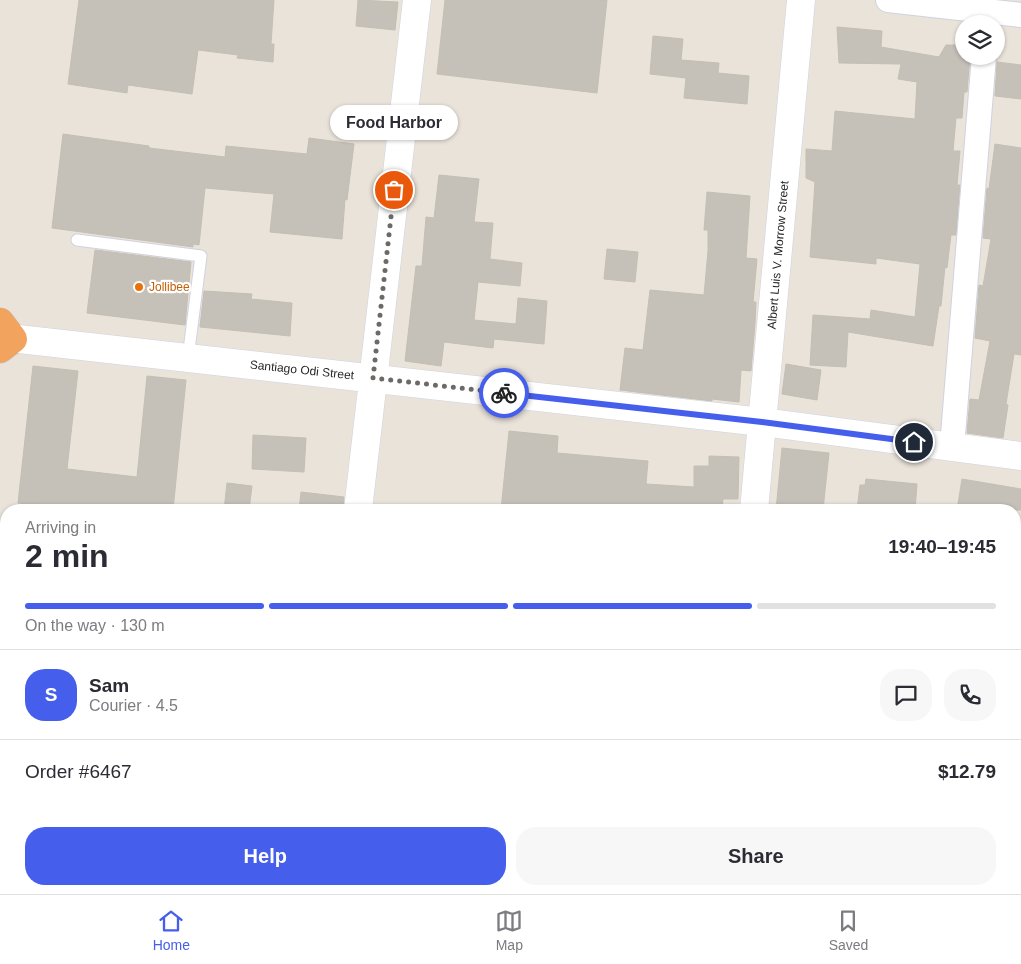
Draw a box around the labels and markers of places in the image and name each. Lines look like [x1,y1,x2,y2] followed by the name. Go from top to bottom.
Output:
[330,105,458,140] callout: Food Harbor
[373,169,415,211] pin
[149,280,190,294] place label: Jollibee
[133,281,145,293] marker: Jollibee
[893,421,935,463] pin

